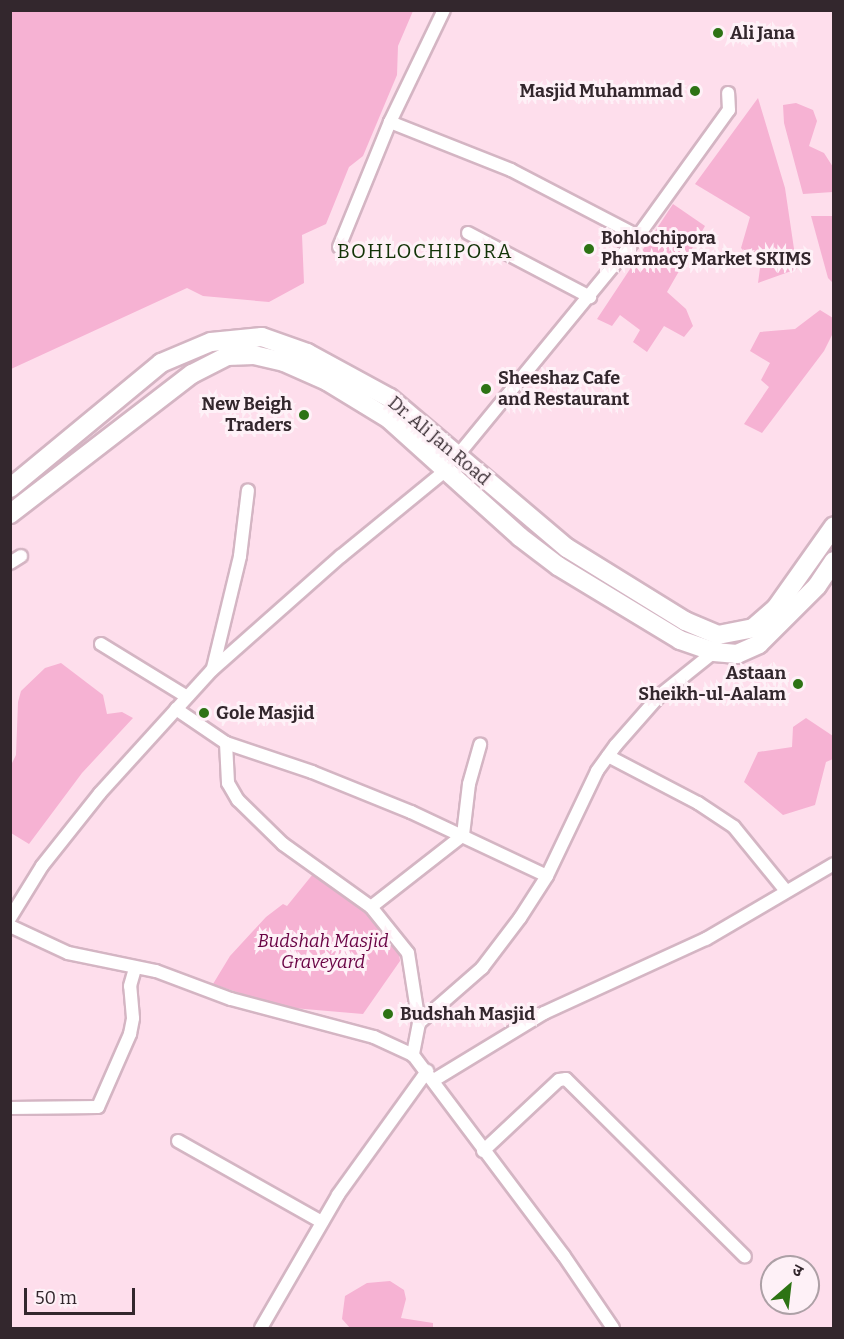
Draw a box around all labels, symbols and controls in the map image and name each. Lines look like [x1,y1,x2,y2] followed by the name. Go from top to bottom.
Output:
[730,22,795,44] place label: Ali Jana
[711,26,725,40] marker: Ali Jana
[520,80,683,102] place label: Masjid Muhammad
[688,84,702,98] marker: Masjid Muhammad
[601,228,811,270] place label: Bohlochipora Pharmacy Market SKIMS
[337,239,513,263] district label: BOHLOCHIPORA
[582,242,596,256] marker: Bohlochipora Pharmacy Market SKIMS
[498,368,629,410] place label: Sheeshaz Cafe and Restaurant
[479,382,493,396] marker: Sheeshaz Cafe and Restaurant
[384,392,494,490] street label: Dr. Ali Jan Road
[202,394,292,436] place label: New Beigh Traders
[297,408,311,422] marker: New Beigh Traders
[638,663,786,706] place label: Astaan Sheikh-ul-Aalam
[791,677,805,691] marker: Astaan Sheikh-ul-Aalam
[216,702,314,724] place label: Gole Masjid
[197,706,211,720] marker: Gole Masjid
[257,931,389,974] park label: Budshah Masjid Graveyard
[400,1003,535,1025] place label: Budshah Masjid
[381,1007,395,1021] marker: Budshah Masjid
[760,1255,820,1315] north arrow
[789,1260,806,1281] text: उ
[27,1276,138,1314] scale bar
[35,1287,77,1309] text: 50 m

